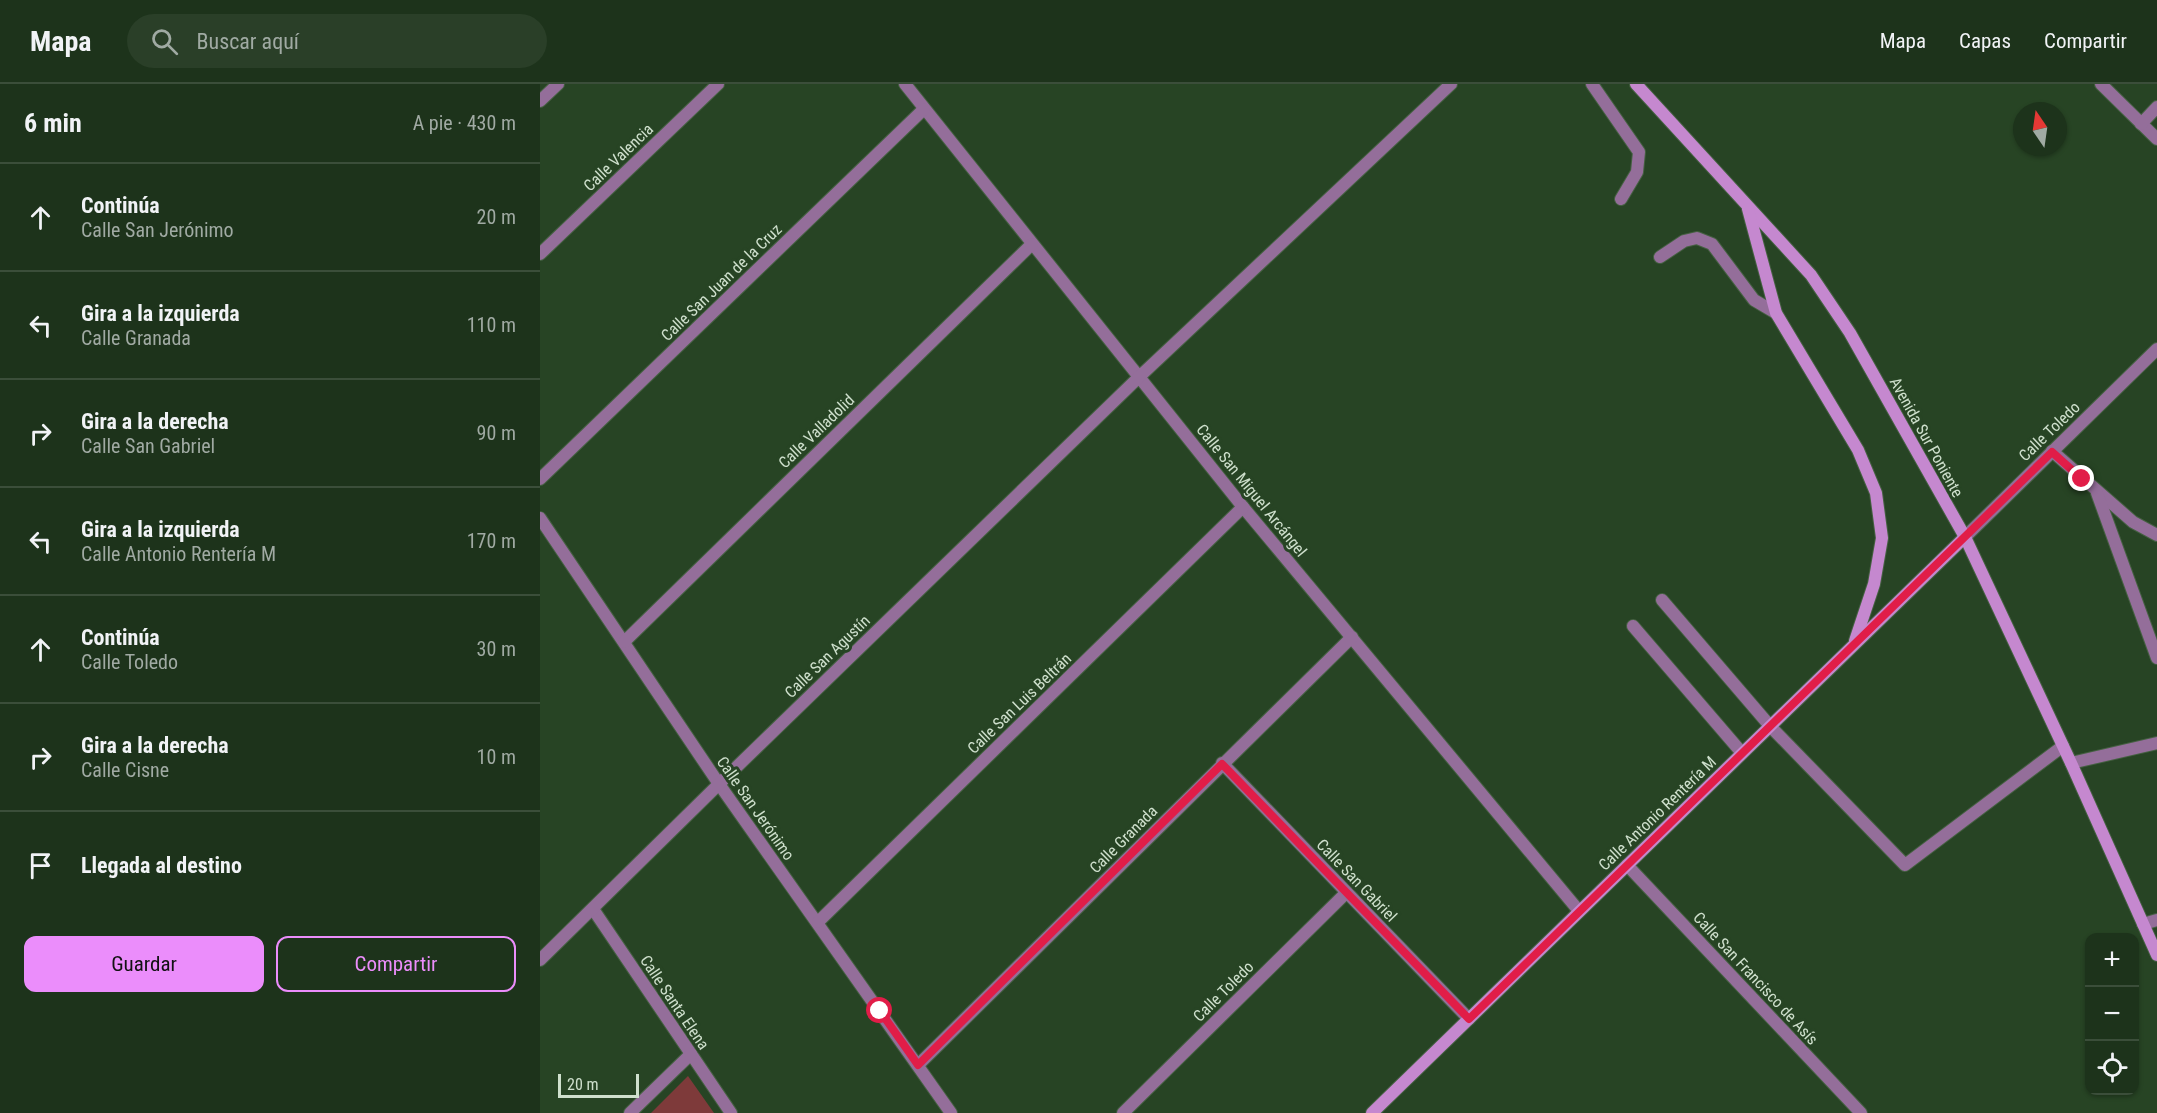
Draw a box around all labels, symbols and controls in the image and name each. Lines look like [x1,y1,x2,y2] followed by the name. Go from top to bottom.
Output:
[127,14,547,68] search box
[30,25,91,58] text: Mapa
[148,25,181,58] icon: search
[196,29,299,54] text: Buscar aquí
[1880,29,1926,53] text: Mapa
[1959,29,2011,53] text: Capas
[2044,29,2127,53] text: Compartir
[2013,102,2067,156] north arrow
[24,108,82,138] text: 6 min
[413,111,516,135] text: A pie · 430 m
[580,120,657,195] street label: Calle Valencia
[81,193,160,218] text: Continúa
[24,201,57,234] icon: ahead
[477,205,516,229] text: 20 m
[81,218,234,242] text: Calle San Jerónimo
[657,220,785,345] street label: Calle San Juan de la Cruz
[81,301,240,326] text: Gira a la izquierda
[24,309,57,342] icon: left
[467,313,516,337] text: 110 m
[81,326,191,350] text: Calle Granada
[1886,374,1967,500] street label: Avenida Sur Poniente
[775,391,858,472] street label: Calle Valladolid
[2015,398,2084,465] street label: Calle Toledo
[81,409,229,434] text: Gira a la derecha
[24,417,57,450] icon: right
[1192,420,1311,560] street label: Calle San Miguel Arcángel
[477,421,516,445] text: 90 m
[81,434,215,458] text: Calle San Gabriel
[2068,465,2094,491] route end
[81,517,240,542] text: Gira a la izquierda
[24,525,57,558] icon: left
[467,529,516,553] text: 170 m
[81,542,276,566] text: Calle Antonio Rentería M
[781,611,874,702] street label: Calle San Agustín
[81,625,160,650] text: Continúa
[24,633,57,666] icon: ahead
[477,637,516,661] text: 30 m
[964,649,1075,758] street label: Calle San Luis Beltrán
[81,650,178,674] text: Calle Toledo
[81,733,229,758] text: Gira a la derecha
[24,741,57,774] icon: right
[477,745,516,769] text: 10 m
[1595,752,1720,874] street label: Calle Antonio Rentería M
[713,753,798,864] street label: Calle San Jerónimo
[81,758,169,782] text: Calle Cisne
[1086,802,1161,877] street label: Calle Granada
[1313,835,1401,926] street label: Calle San Gabriel
[24,849,57,882] icon: arrive
[81,853,242,878] text: Llegada al destino
[1689,908,1822,1049] street label: Calle San Francisco de Asís
[2085,933,2139,1095] map controls
[2085,933,2139,987] button: +
[24,936,264,992] button: Guardar
[276,936,516,992] button: Compartir
[636,952,713,1053] street label: Calle Santa Elena
[1189,957,1258,1026] street label: Calle Toledo
[2085,987,2139,1041] button: −
[866,997,892,1023] route start
[2085,1041,2139,1095] button: locate
[558,1071,639,1098] scale bar
[567,1075,599,1094] text: 20 m

